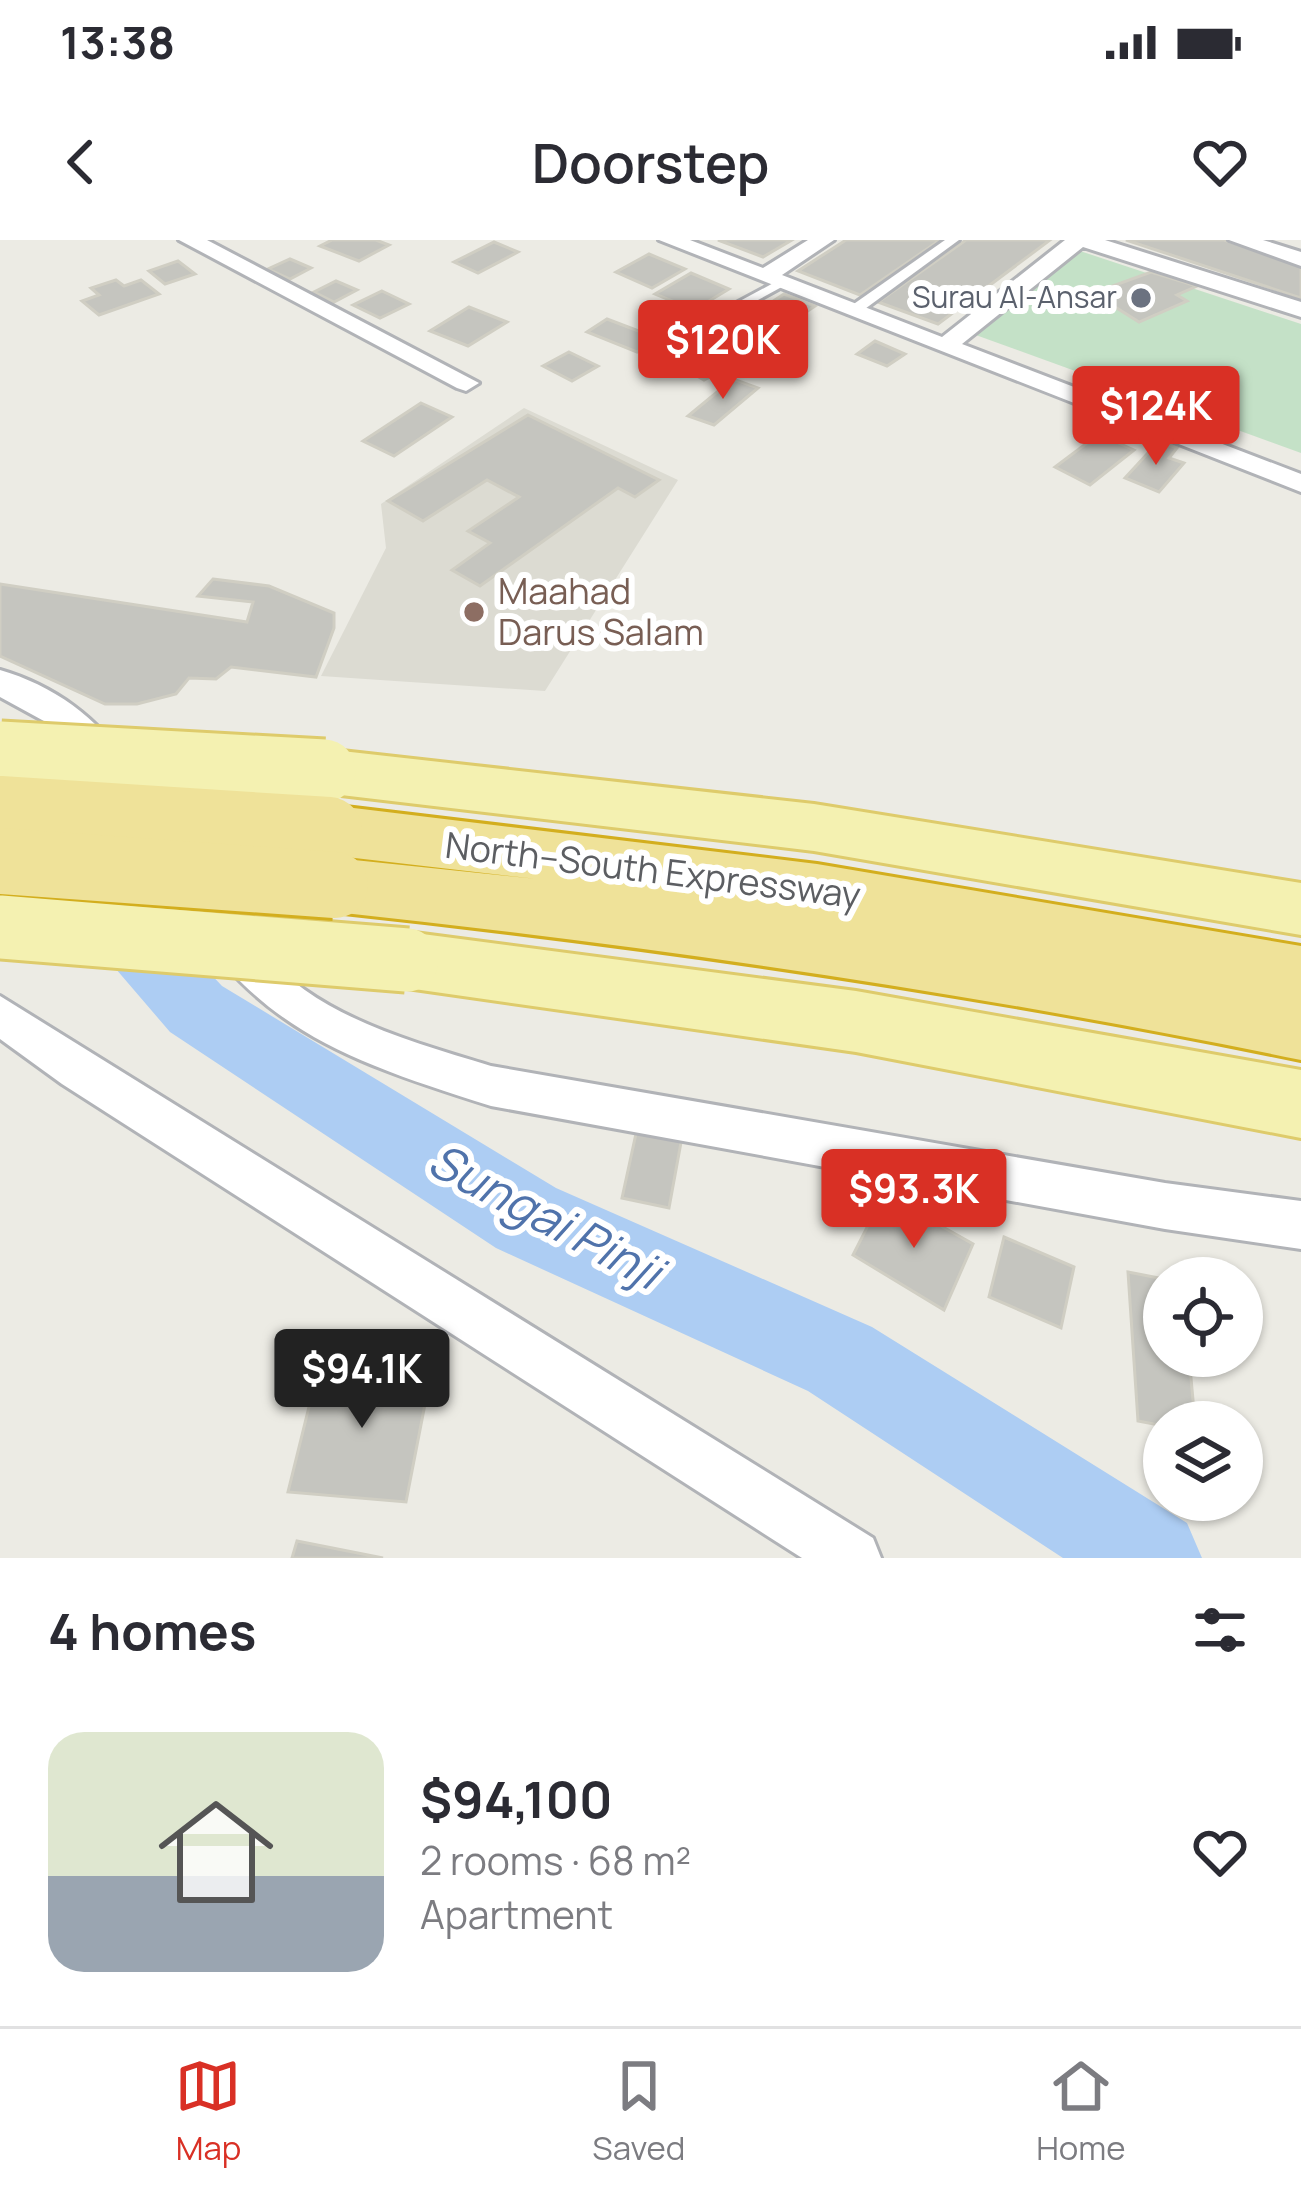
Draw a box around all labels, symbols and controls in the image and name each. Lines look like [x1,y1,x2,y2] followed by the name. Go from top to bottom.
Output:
[60,11,175,73] text: 13:38
[532,125,769,199] text: Doorstep
[48,129,114,195] icon: back
[1187,129,1253,195] icon: heart
[912,276,1117,317] place label: Surau Al-Ansar
[1128,285,1154,311] marker: Surau Al-Ansar
[639,300,807,402] pin: $120K
[665,312,781,366] text: $120K
[1072,366,1240,468] pin: $124K
[1100,378,1212,432] text: $124K
[498,566,704,656] place label: Maahad Darus Salam
[461,599,487,625] marker: Maahad Darus Salam
[443,820,864,919] street label: North–South Expressway
[418,1126,678,1306] water label: Sungai Pinji
[816,1149,1012,1251] pin: $93.3K
[848,1161,980,1215] text: $93.3K
[1143,1257,1263,1521] map controls
[1143,1257,1263,1377] button: locate
[264,1329,460,1431] pin: $94.1K
[301,1341,423,1395] text: $94.1K
[1143,1401,1263,1521] button: layers
[48,1596,256,1665] text: 4 homes
[1187,1597,1253,1663] icon: filters
[420,1764,613,1833] text: $94,100
[144,1780,288,1924] icon: home
[1187,1819,1253,1885] icon: heart
[420,1833,691,1887] text: 2 rooms · 68 m²
[420,1887,613,1941] text: Apartment
[175,2053,241,2170] tab: Map
[592,2053,685,2170] tab: Saved
[1036,2053,1126,2170] tab: Home

